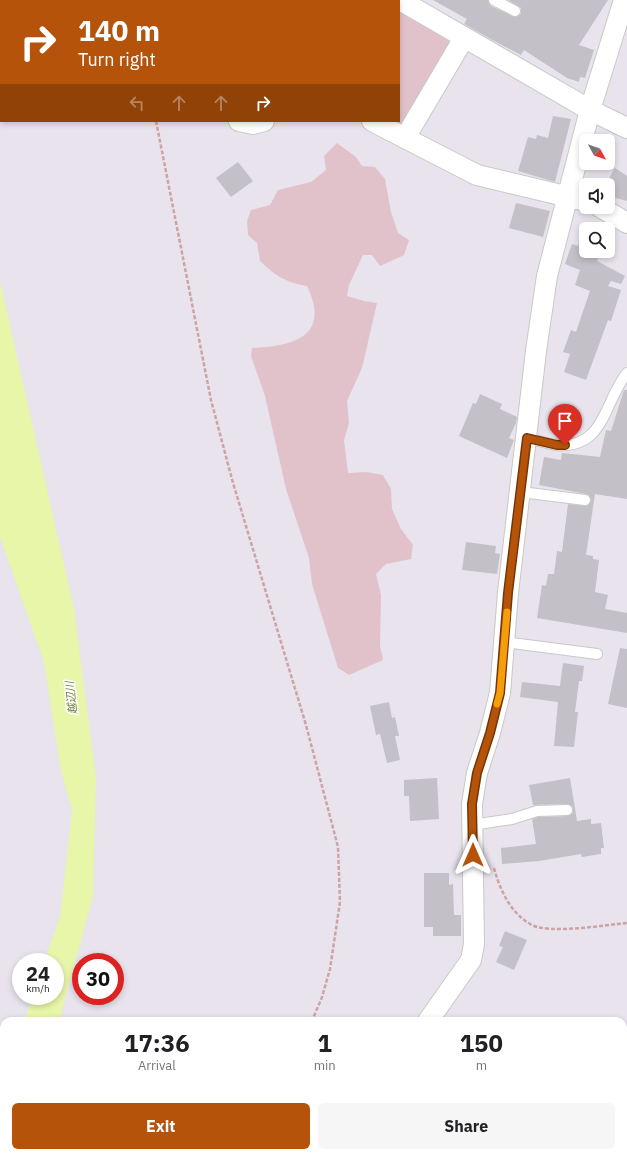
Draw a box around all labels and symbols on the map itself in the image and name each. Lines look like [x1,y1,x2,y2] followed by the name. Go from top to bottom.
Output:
[579,134,615,170] north arrow
[548,404,582,445] pin
[62,680,80,715] water label: 越辺川
[452,834,494,876] position arrow
[72,953,124,1005] speed limit sign: 30

